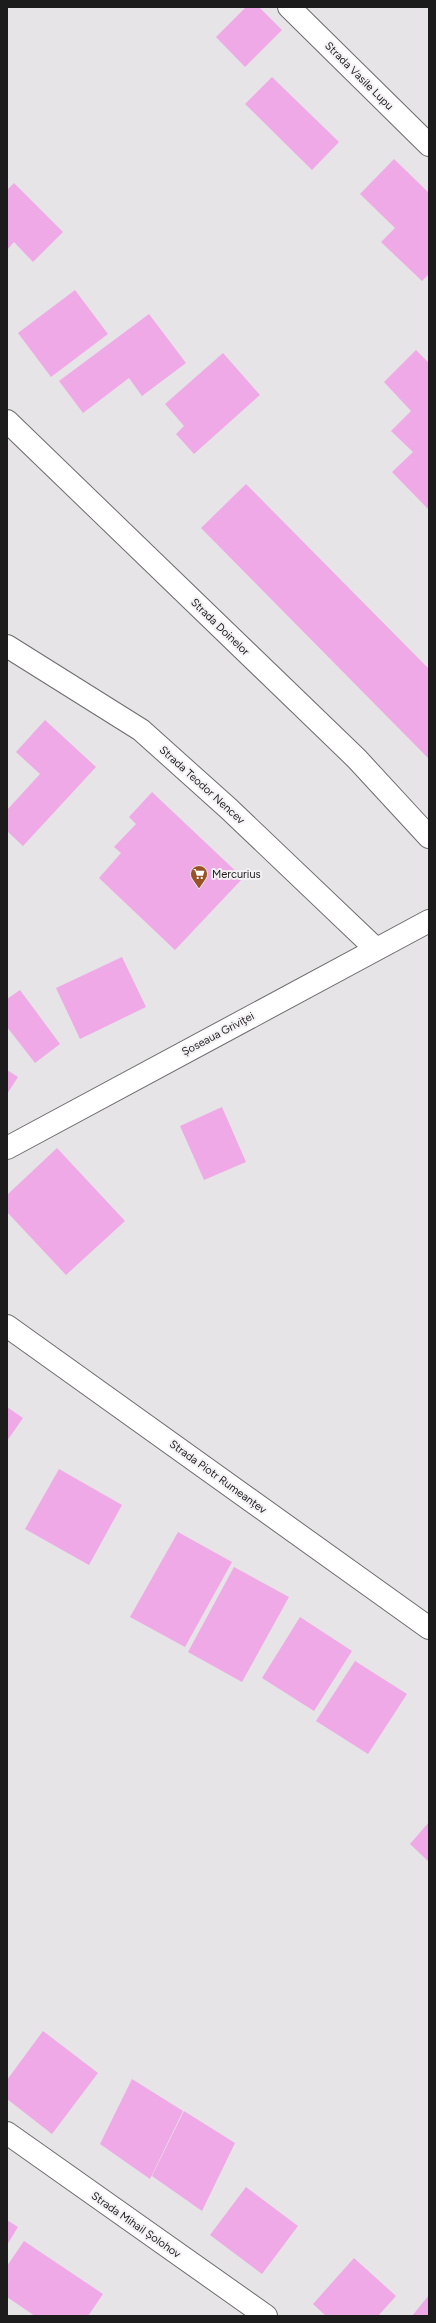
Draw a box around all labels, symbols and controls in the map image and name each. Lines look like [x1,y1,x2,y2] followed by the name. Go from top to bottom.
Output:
[322,39,396,113] street label: Strada Vasile Lupu
[188,596,252,658] street label: Strada Doinelor
[157,743,248,827] street label: Strada Teodor Nencev
[189,864,209,889] supermarket icon: Mercurius
[212,868,261,881] place label: Mercurius
[180,1009,256,1059] street label: Șoseaua Griviţei
[167,1437,269,1517] street label: Strada Piotr Rumeanțev
[89,2189,184,2261] street label: Strada Mihail Șolohov

